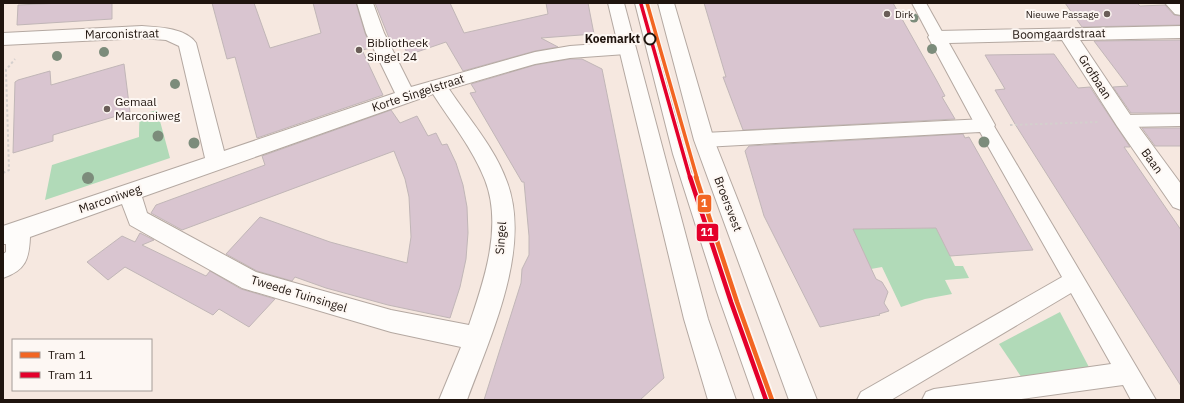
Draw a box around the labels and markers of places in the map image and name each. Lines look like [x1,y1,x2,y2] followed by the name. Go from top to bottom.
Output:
[895,8,914,21] place label: Dirk
[1026,8,1100,21] place label: Nieuwe Passage
[882,9,892,19] marker: Dirk
[1102,9,1112,19] marker: Nieuwe Passage
[585,31,640,46] place label: Koemarkt
[643,32,657,46] marker: Koemarkt
[367,35,429,64] place label: Bibliotheek Singel 24
[354,45,364,55] marker: Bibliotheek Singel 24
[115,94,181,123] place label: Gemaal Marconiweg
[102,104,112,114] marker: Gemaal Marconiweg

